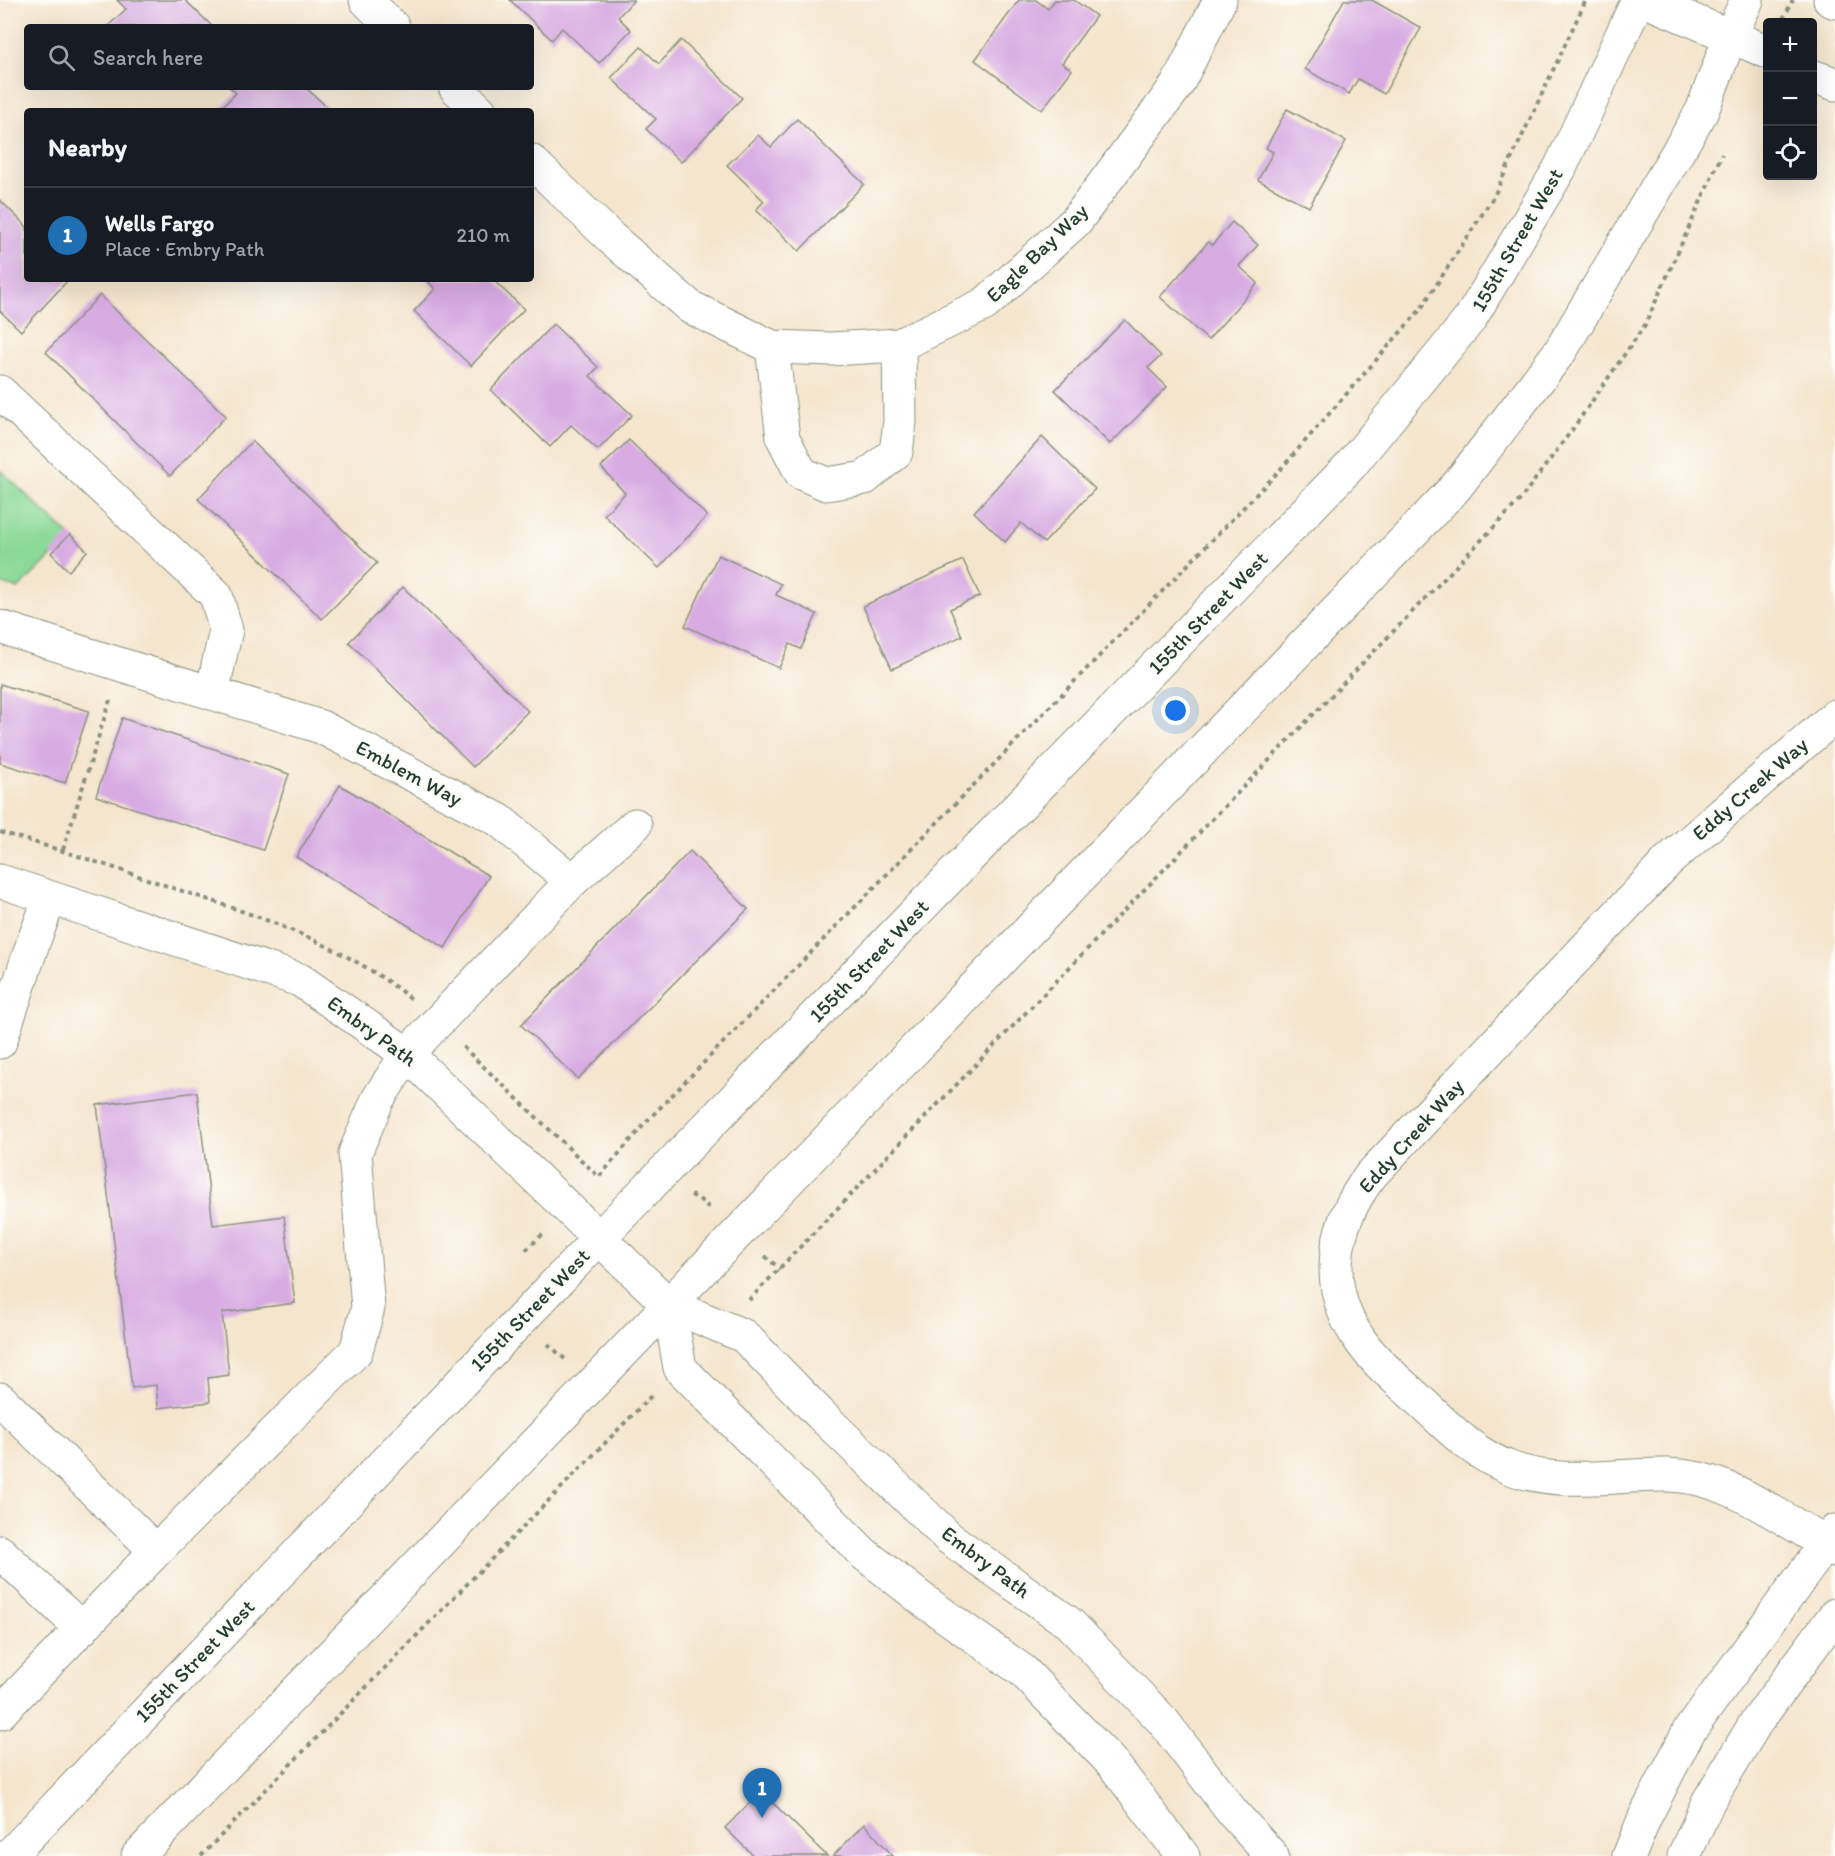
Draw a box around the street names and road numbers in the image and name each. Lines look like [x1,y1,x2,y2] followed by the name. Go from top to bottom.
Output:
[1465,164,1568,316] street label: 155th Street West
[981,198,1093,307] street label: Eagle Bay Way
[1143,546,1273,679] street label: 155th Street West
[1687,732,1813,846] street label: Eddy Creek Way
[352,734,467,811] street label: Emblem Way
[804,894,934,1027] street label: 155th Street West
[323,990,422,1071] street label: Embry Path
[1353,1073,1468,1198] street label: Eddy Creek Way
[465,1243,595,1376] street label: 155th Street West
[937,1520,1036,1603] street label: Embry Path
[130,1594,260,1727] street label: 155th Street West

